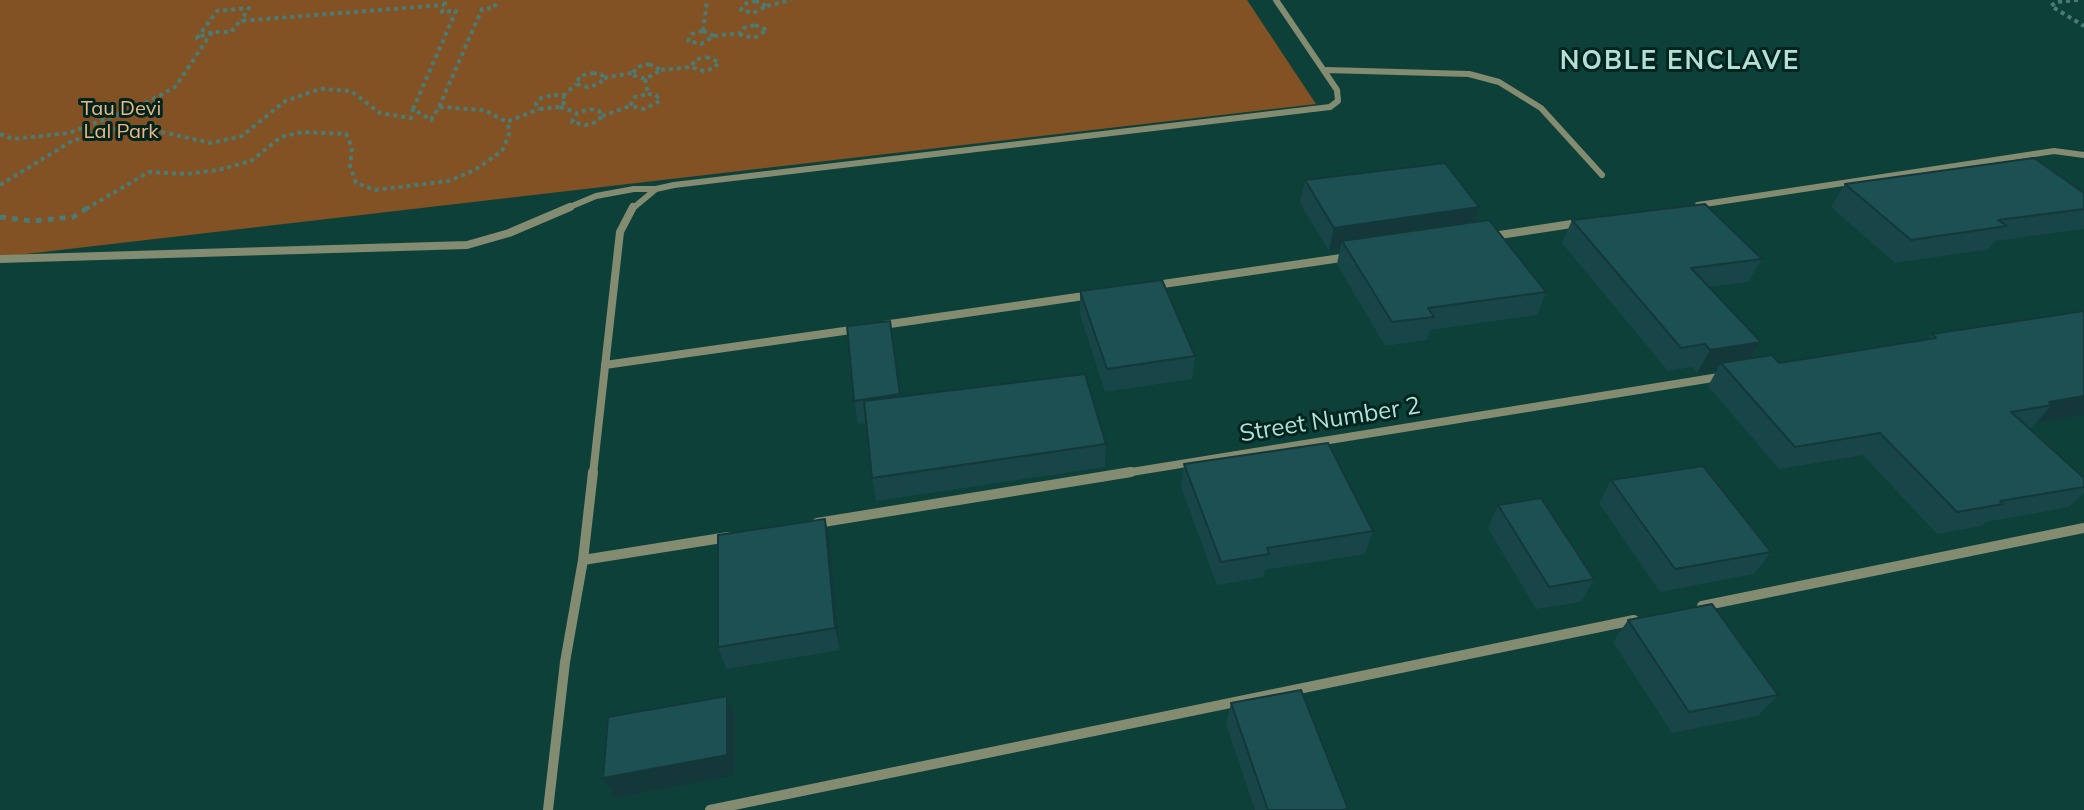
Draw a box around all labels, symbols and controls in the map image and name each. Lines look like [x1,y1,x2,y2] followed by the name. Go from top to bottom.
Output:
[1560,45,1800,77] district label: NOBLE ENCLAVE
[81,97,161,144] park label: Tau Devi Lal Park
[1238,392,1422,448] street label: Street Number 2

